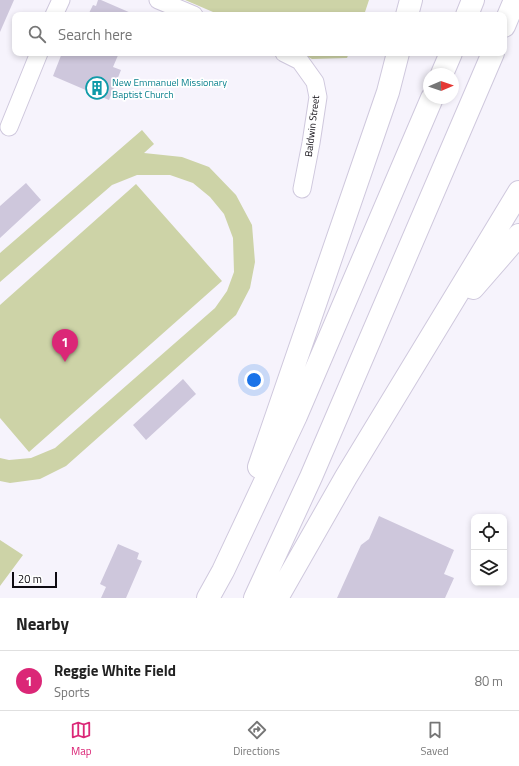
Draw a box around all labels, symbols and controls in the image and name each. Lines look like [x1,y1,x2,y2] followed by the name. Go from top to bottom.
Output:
[12,12,507,56] search box
[26,23,48,45] icon: search
[58,23,132,46] text: Search here
[423,68,459,104] north arrow
[84,75,110,101] building icon: New Emmanuel Missionary Baptist Church
[112,75,227,102] place label: New Emmanuel Missionary Baptist Church
[301,94,323,158] street label: Baldwin Street
[52,329,78,362] pin: 1
[244,370,264,390] your location
[471,514,507,586] map controls
[471,514,507,550] button: locate
[471,550,507,586] button: layers
[12,570,57,589] scale bar
[18,571,42,587] text: 20 m
[16,611,69,637] text: Nearby
[54,659,176,682] text: Reggie White Field
[25,671,33,691] text: 1
[475,671,503,691] text: 80 m
[54,682,90,702] text: Sports
[70,719,92,759] tab: Map
[233,719,280,759] tab: Directions
[421,719,449,759] tab: Saved

